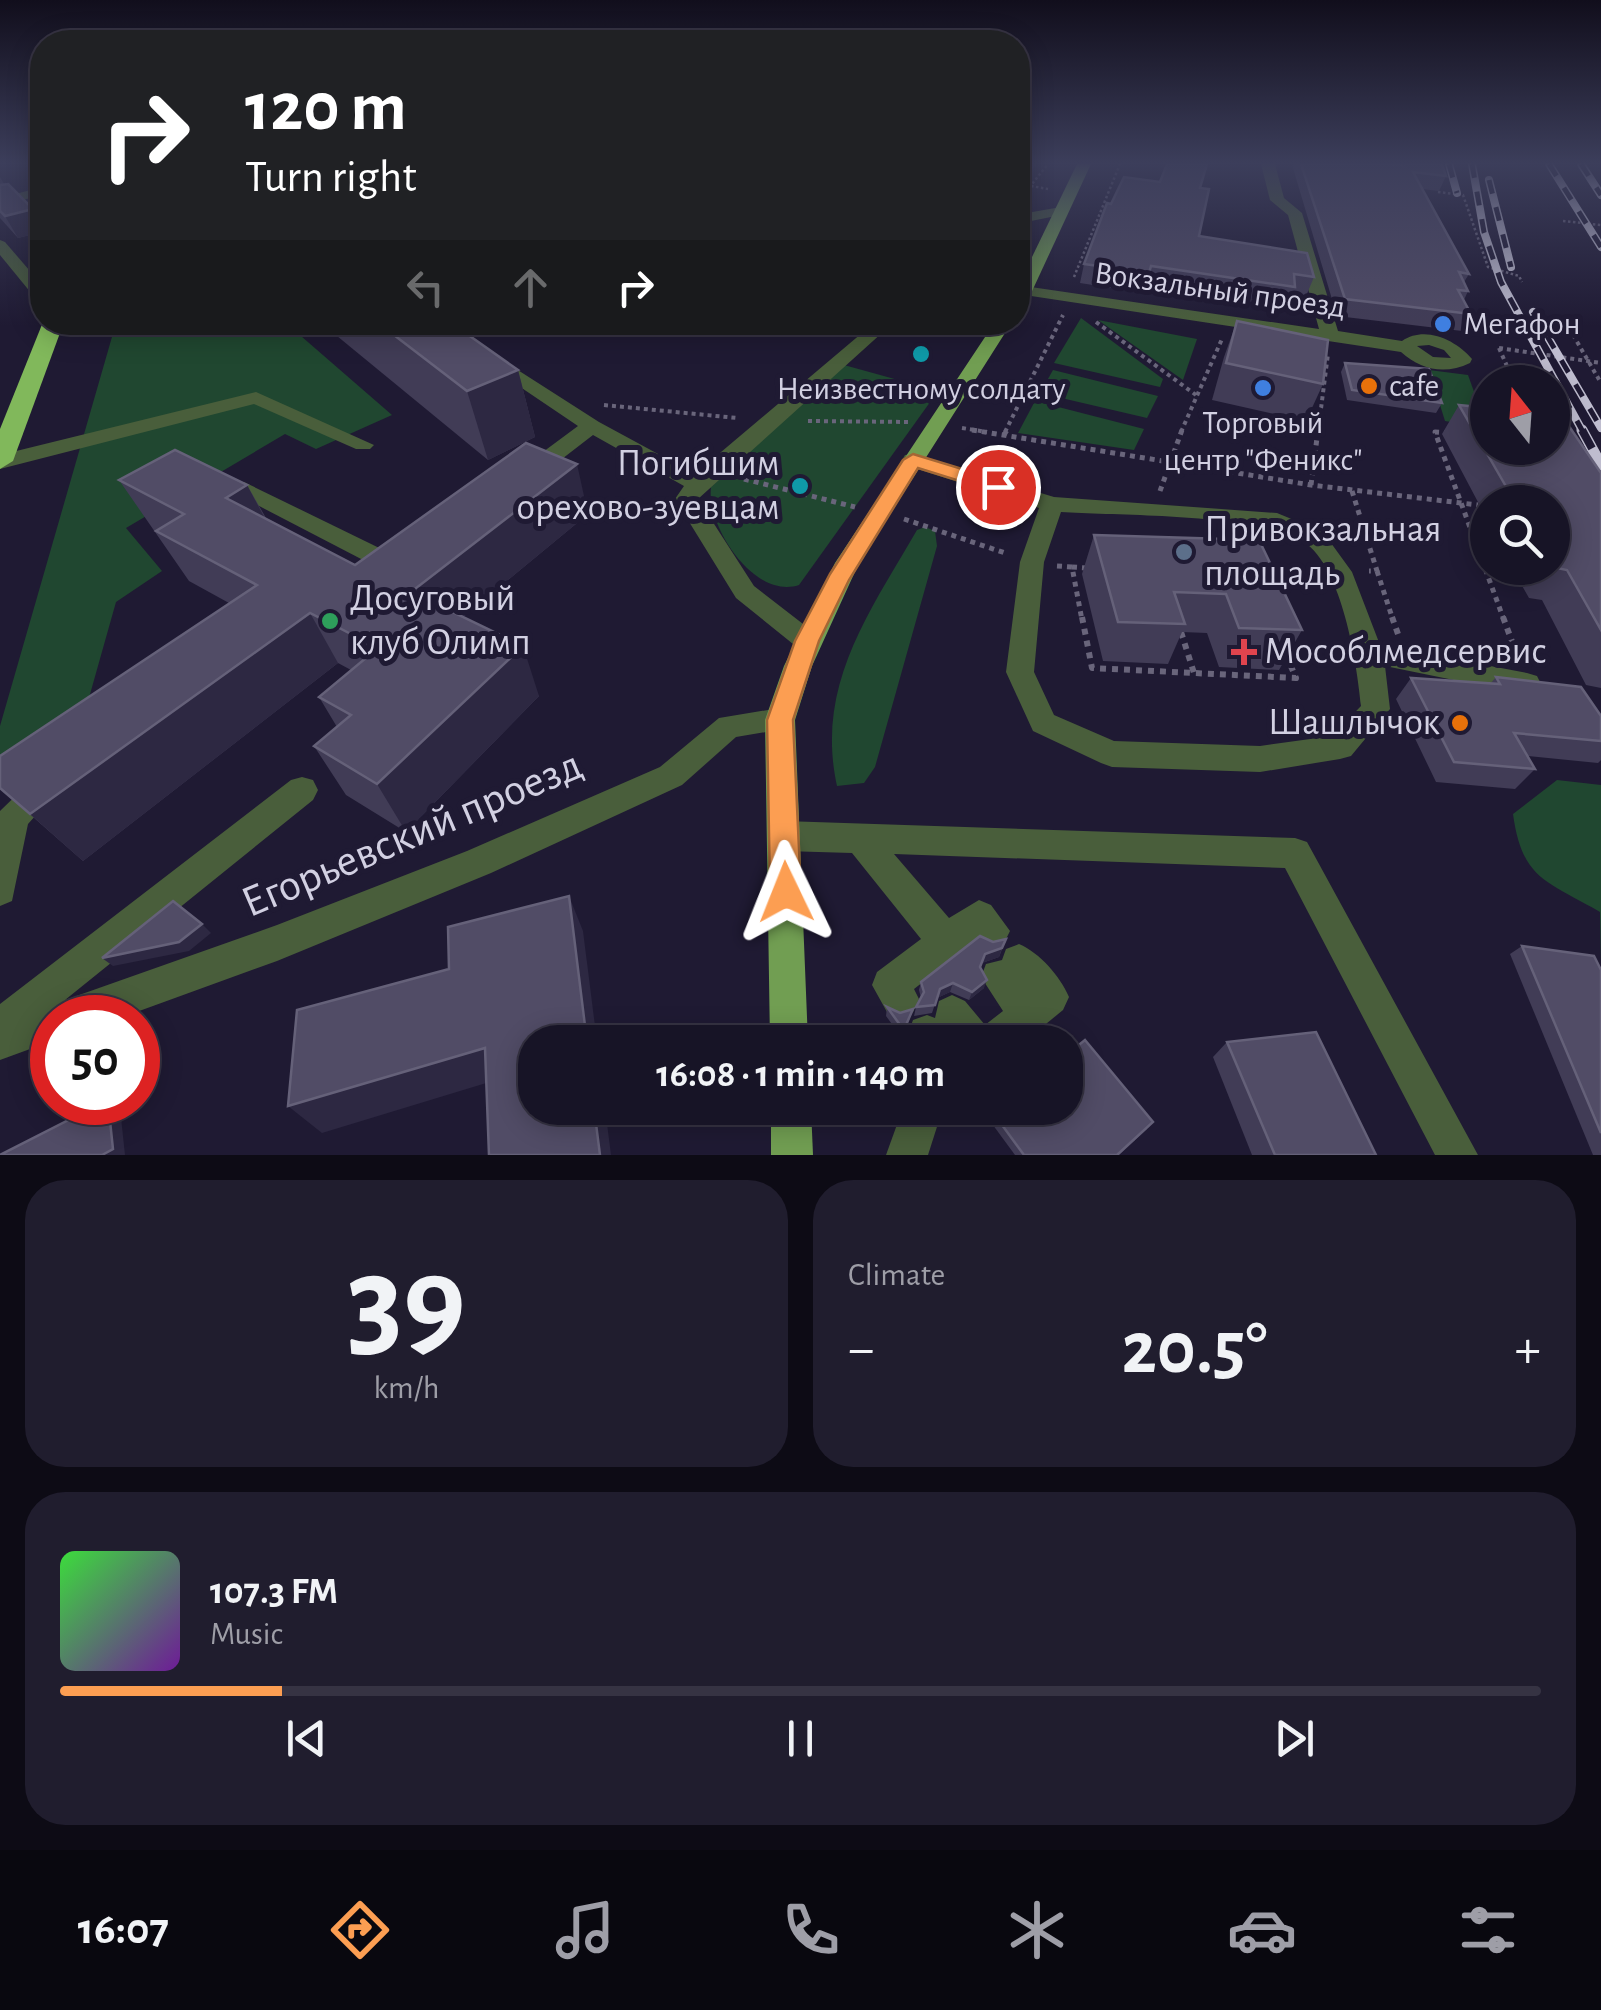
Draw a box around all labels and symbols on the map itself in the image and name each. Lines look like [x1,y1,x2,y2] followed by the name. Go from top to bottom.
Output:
[1092,257,1348,323] street label: Вокзальный проезд
[1463,308,1581,340] place label: Мегафон
[1432,313,1454,335] marker: Мегафон
[910,343,932,365] marker: Неизвестному солдату
[1470,365,1570,465] north arrow
[1389,370,1439,402] place label: cafe
[776,373,1066,405] place label: Неизвестному солдату
[1358,375,1380,397] marker: cafe
[1252,377,1274,399] marker: Торговый центр "Феникс"
[1164,407,1362,476] place label: Торговый центр "Феникс"
[517,445,780,527] place label: Погибшим орехово-зуевцам
[956,445,1041,530] pin
[789,475,811,497] marker: Погибшим орехово-зуевцам
[1204,511,1442,593] place label: Привокзальная площадь
[1173,541,1195,563] marker: Привокзальная площадь
[350,580,531,662] place label: Досуговый клуб Олимп
[319,610,341,632] marker: Досуговый клуб Олимп
[1264,633,1547,671] place label: Мособлмедсервис
[1233,641,1255,663] marker: Мособлмедсервис
[1268,704,1440,742] place label: Шашлычок
[1449,712,1471,734] marker: Шашлычок
[235,742,589,926] street label: Егорьевский проезд
[734,840,838,944] position arrow
[30,995,160,1125] speed limit sign: 50

